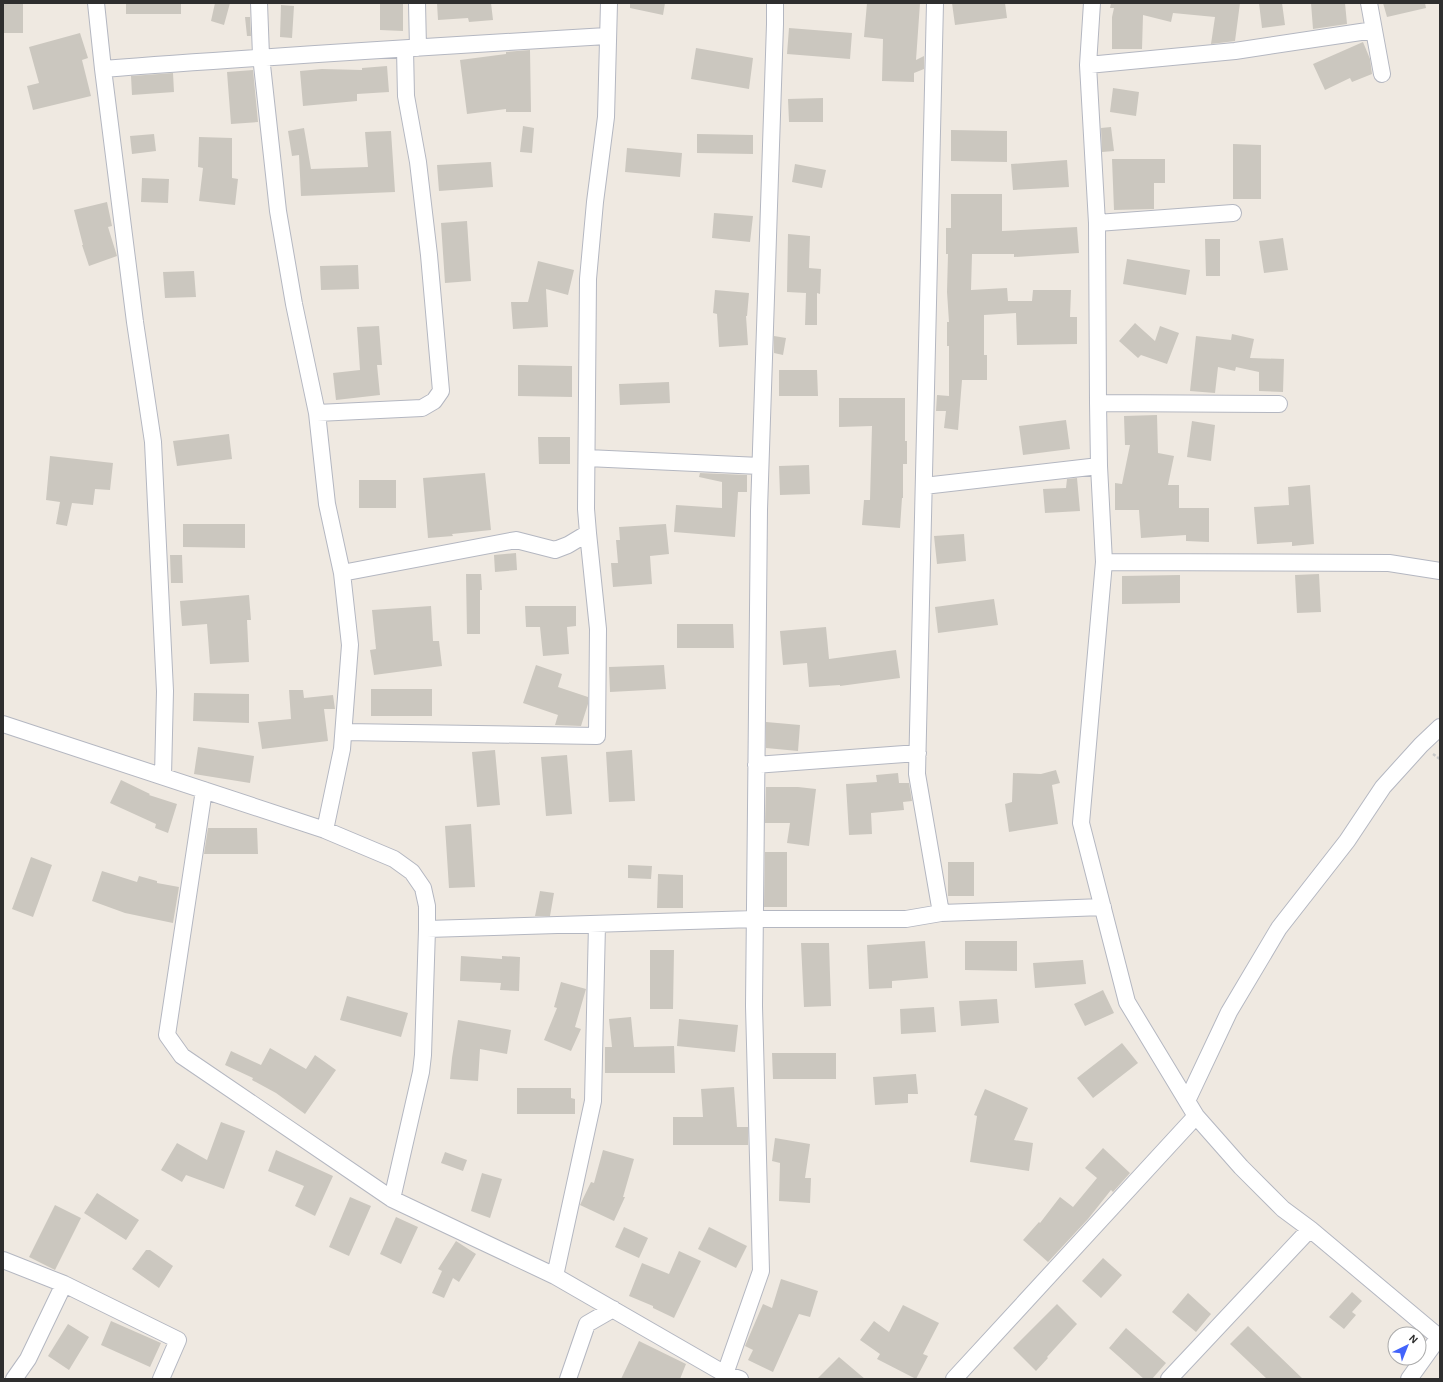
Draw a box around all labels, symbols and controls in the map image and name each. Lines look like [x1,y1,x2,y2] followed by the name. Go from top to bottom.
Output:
[1387,1326,1427,1366] north arrow
[1407,1332,1420,1346] text: N

